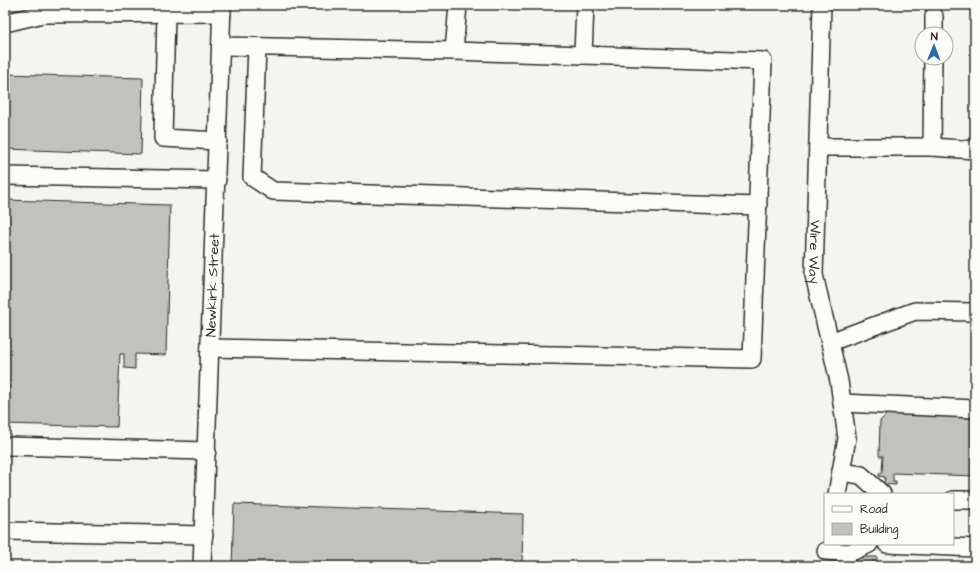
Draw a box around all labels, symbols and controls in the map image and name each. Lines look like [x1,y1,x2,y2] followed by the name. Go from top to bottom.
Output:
[914,26,954,66] north arrow
[931,29,938,44] text: N
[803,219,825,287] street label: Wire Way
[201,233,225,337] street label: Newkirk Street
[824,493,954,545] legend
[860,501,888,518] text: Road
[860,521,898,539] text: Building

